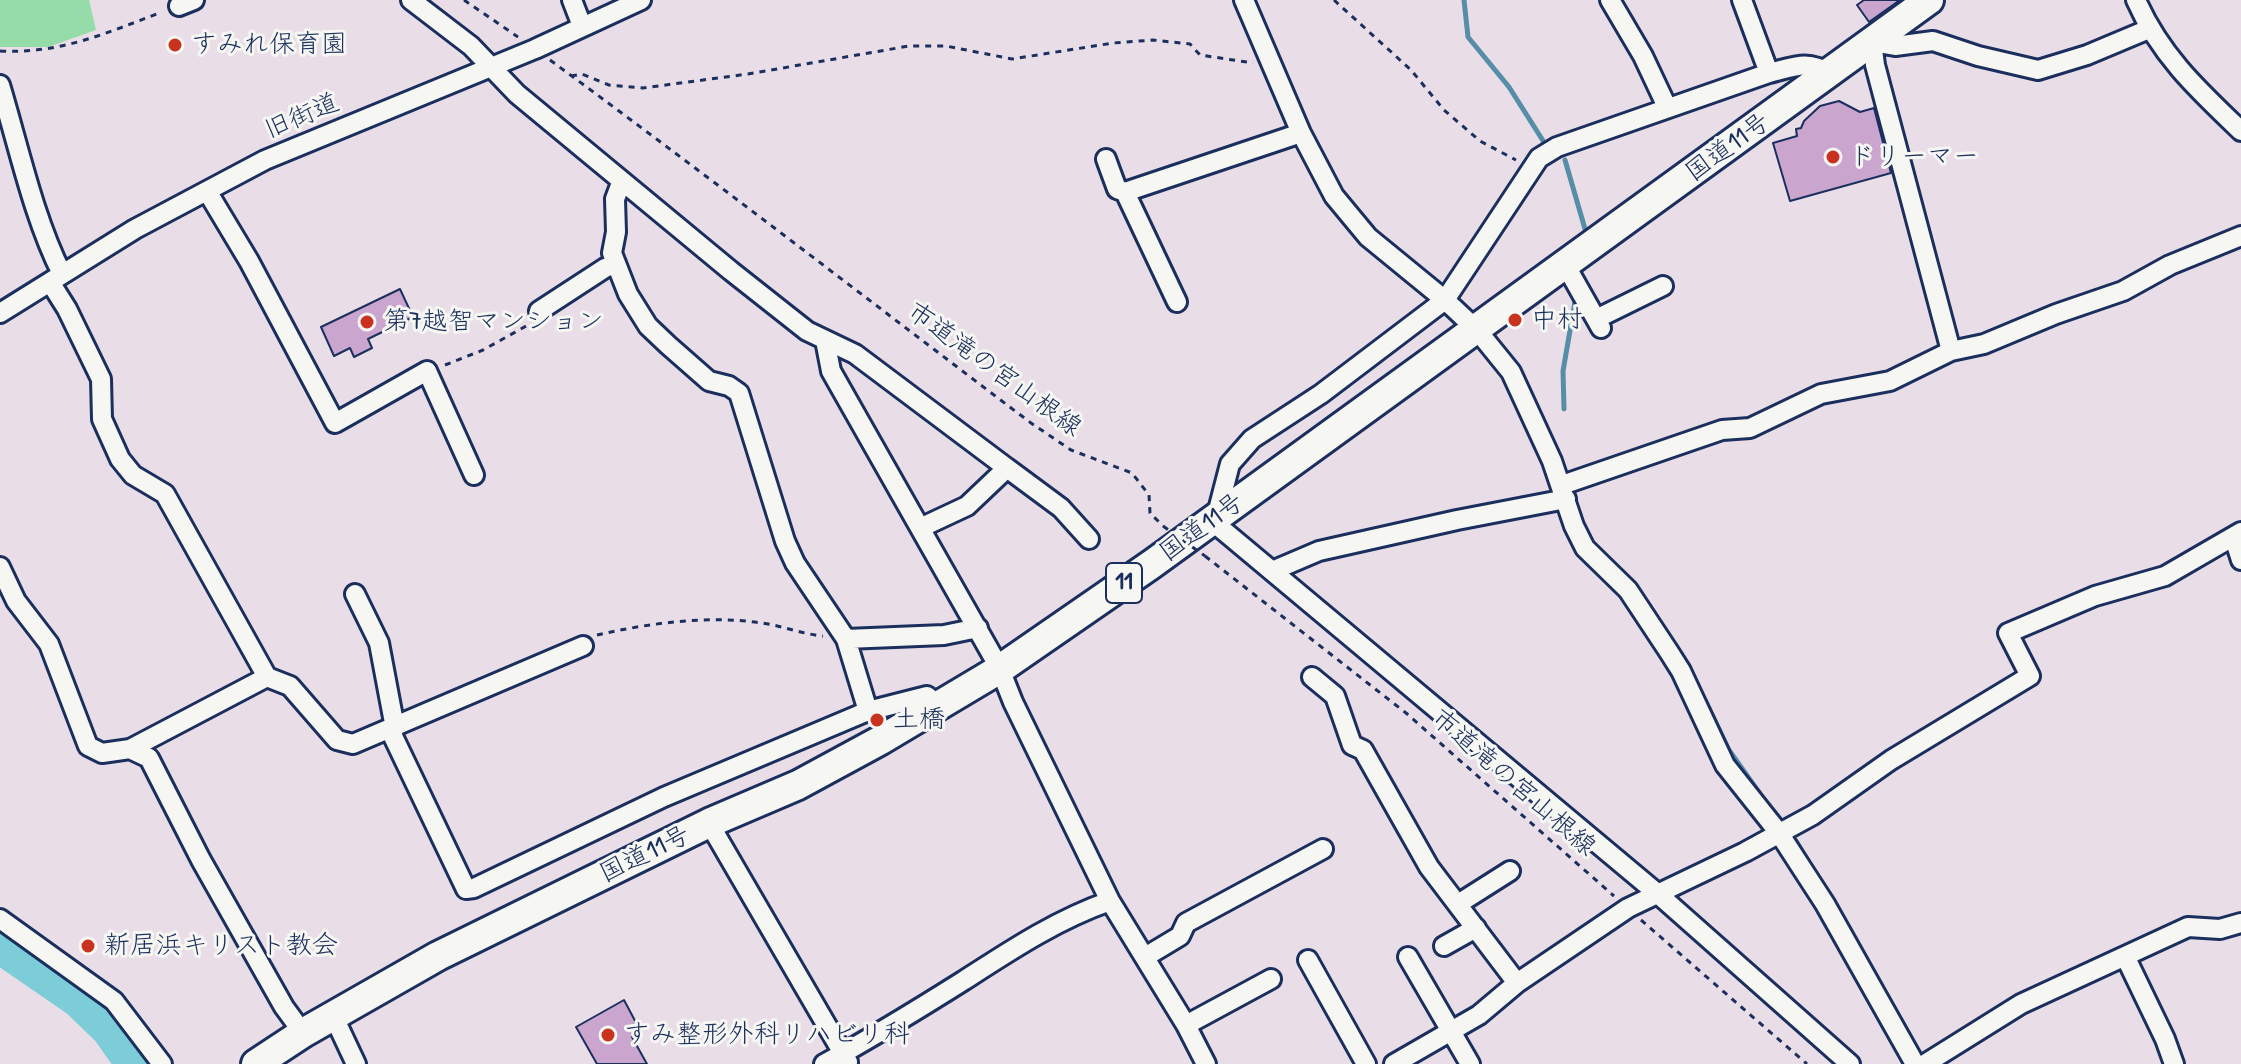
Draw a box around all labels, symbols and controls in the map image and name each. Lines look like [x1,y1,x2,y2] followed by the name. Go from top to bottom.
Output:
[191,29,347,61] place label: すみれ保育園
[166,36,184,54] marker: すみれ保育園
[260,87,344,147] street label: 旧街道
[1680,107,1776,189] street label: 国道11号
[1849,141,1979,173] place label: ドリーマー
[1824,148,1842,166] marker: ドリーマー
[901,296,1087,444] street label: 市道滝の宮山根線
[1531,304,1583,336] place label: 中村
[383,306,604,338] place label: 第7越智マンション
[1506,311,1524,329] marker: 中村
[358,313,376,331] marker: 第7越智マンション
[1154,487,1250,569] street label: 国道11号
[1106,563,1142,603] road number: 11
[1424,703,1602,863] street label: 市道滝の宮山根線
[893,704,945,736] place label: 土橋
[868,711,886,729] marker: 土橋
[595,820,695,890] street label: 国道11号
[104,930,338,962] place label: 新居浜キリスト教会
[79,937,97,955] marker: 新居浜キリスト教会
[624,1019,910,1051] place label: すみ整形外科リハビリ科
[599,1026,617,1044] marker: すみ整形外科リハビリ科

